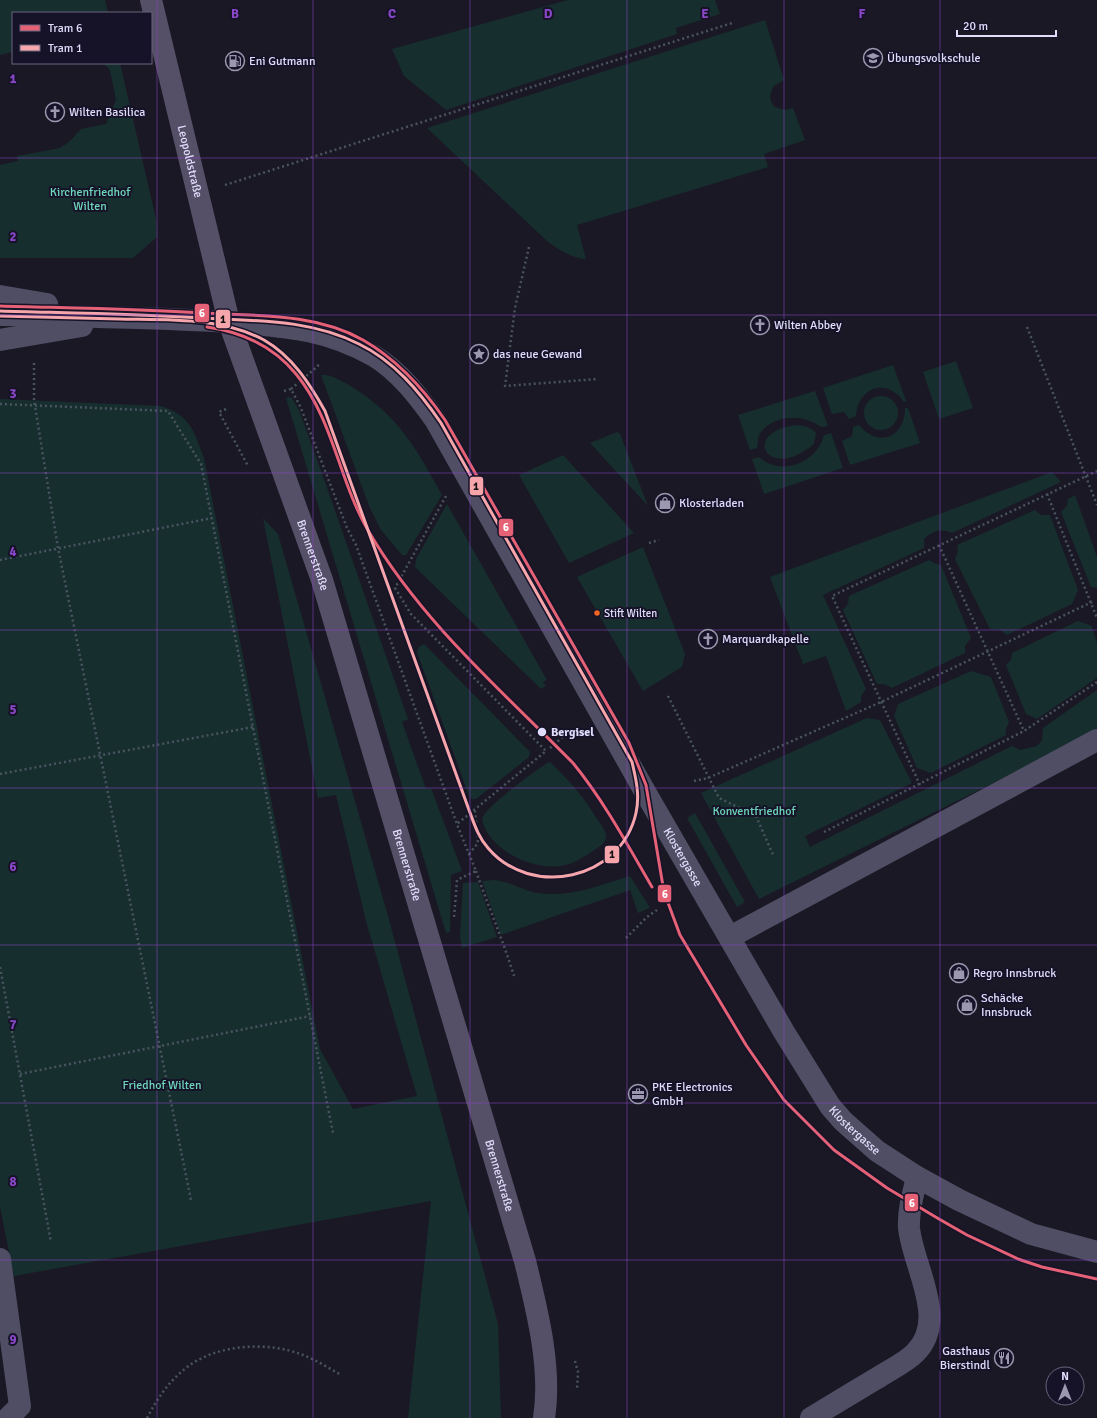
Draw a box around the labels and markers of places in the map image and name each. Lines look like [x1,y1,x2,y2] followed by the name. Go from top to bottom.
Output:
[862,47,884,69] school or university icon: Übungsvolkschule
[224,50,246,72] fuel station icon: Eni Gutmann
[887,51,981,66] place label: Übungsvolkschule
[249,54,315,69] place label: Eni Gutmann
[44,101,66,123] church icon: Wilten Basilica
[69,105,145,120] place label: Wilten Basilica
[749,314,771,336] church icon: Wilten Abbey
[774,318,842,333] place label: Wilten Abbey
[468,343,490,365] place icon: das neue Gewand
[493,347,582,362] place label: das neue Gewand
[654,492,676,514] shop icon: Klosterladen
[679,496,744,511] place label: Klosterladen
[604,607,657,620] place label: Stift Wilten
[592,608,602,618] marker: Stift Wilten
[697,628,719,650] church icon: Marquardkapelle
[722,632,809,647] place label: Marquardkapelle
[551,725,594,740] place label: Bergisel
[536,726,548,738] marker: Bergisel
[948,962,970,984] shop icon: Regro Innsbruck
[973,966,1056,981] place label: Regro Innsbruck
[981,991,1032,1020] place label: Schäcke Innsbruck
[956,994,978,1016] shop icon: Schäcke Innsbruck
[652,1080,733,1109] place label: PKE Electronics GmbH
[627,1083,649,1105] office icon: PKE Electronics GmbH
[940,1344,990,1373] place label: Gasthaus Bierstindl
[993,1347,1015,1369] restaurant icon: Gasthaus Bierstindl

